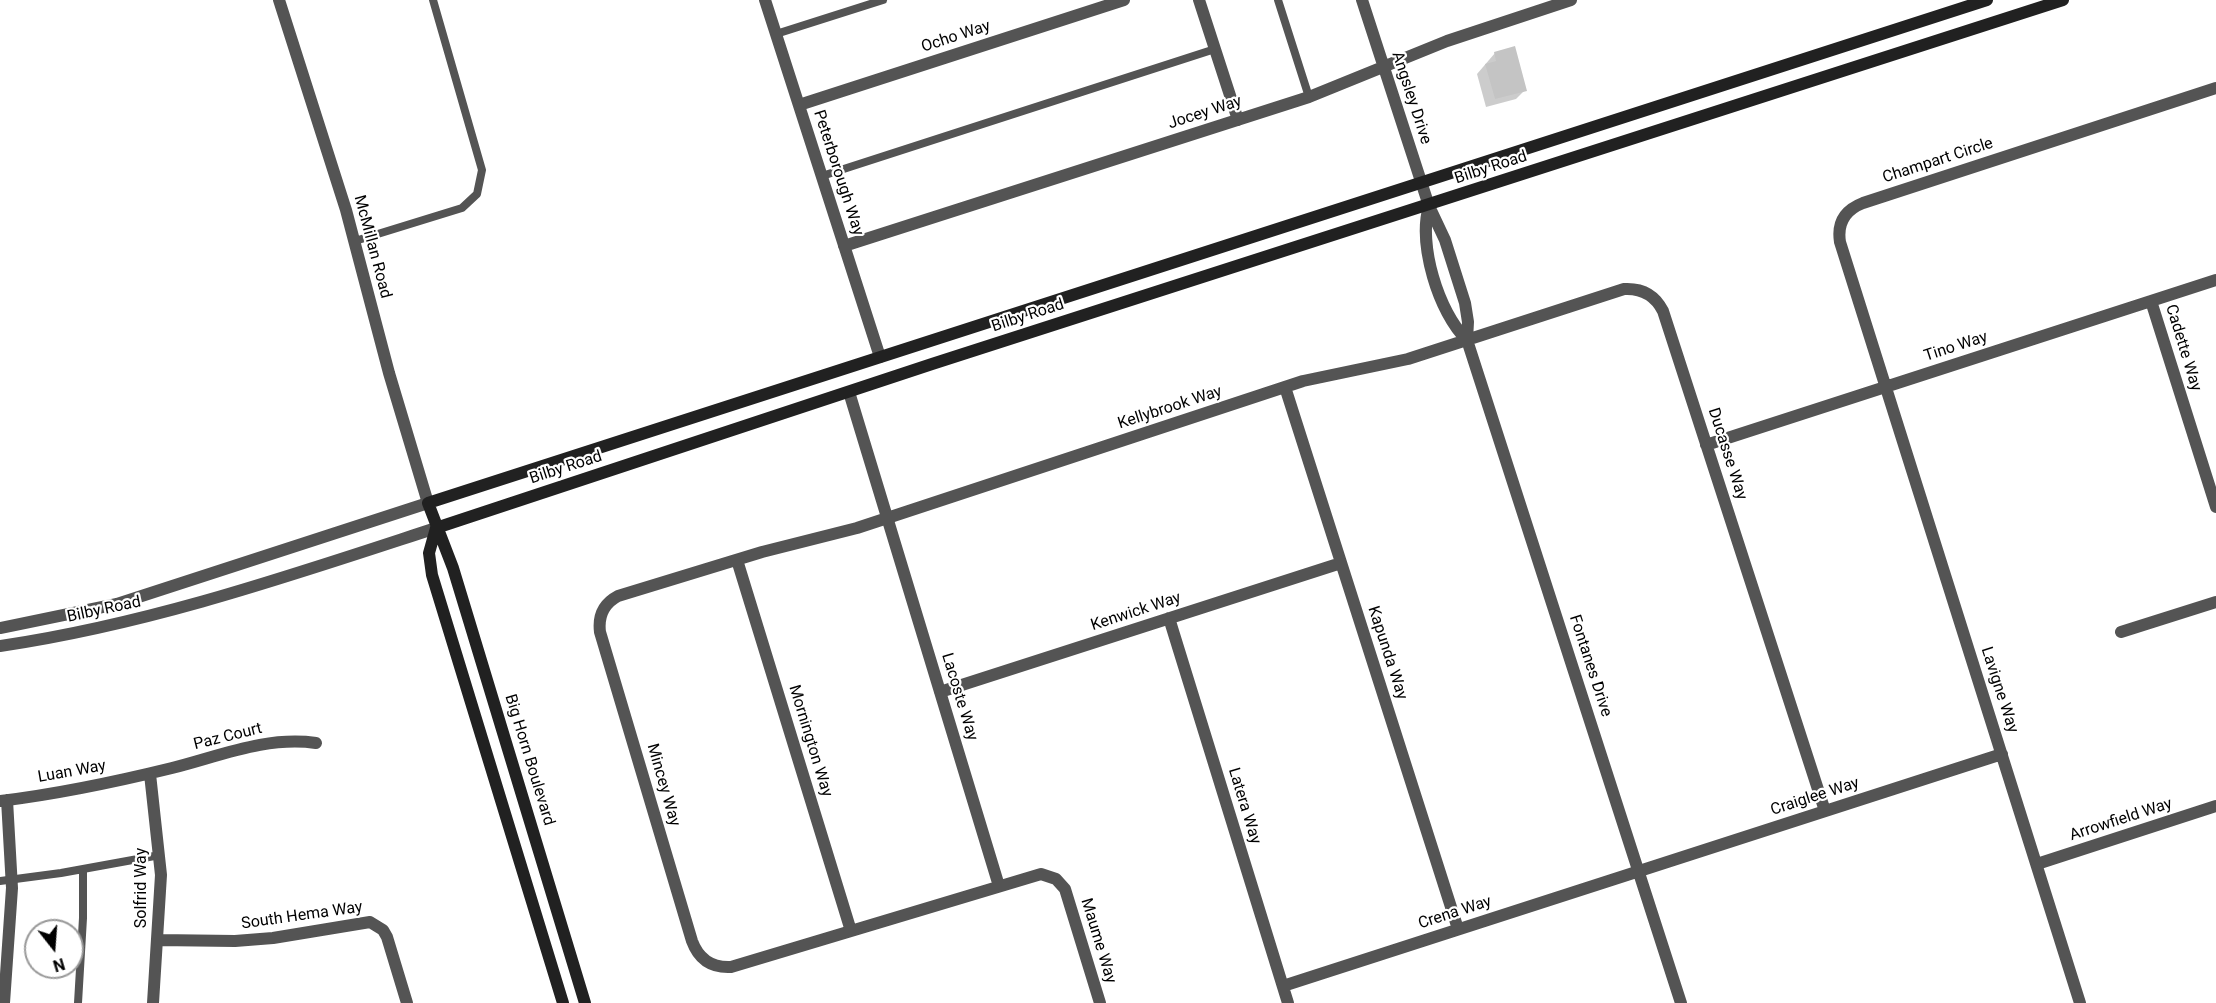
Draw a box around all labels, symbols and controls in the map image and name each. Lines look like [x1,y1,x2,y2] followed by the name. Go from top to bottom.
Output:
[919,17,993,57] street label: Ocho Way
[1387,49,1435,147] street label: Angsley Drive
[1166,92,1244,134] street label: Jocey Way
[809,108,867,238] street label: Peterborough Way
[1880,134,1996,188] street label: Champart Circle
[1452,147,1530,189] street label: Bilby Road
[349,193,395,301] street label: McMillan Road
[989,295,1067,337] street label: Bilby Road
[2161,302,2205,394] street label: Cadette Way
[1922,328,1990,366] street label: Tino Way
[1116,382,1224,434] street label: Kellybrook Way
[1703,406,1751,502] street label: Ducasse Way
[527,447,605,489] street label: Bilby Road
[1089,588,1183,636] street label: Kenwick Way
[65,593,143,627] street label: Bilby Road
[1363,604,1411,702] street label: Kapunda Way
[1564,613,1616,719] street label: Fontanes Drive
[1976,645,2022,735] street label: Lavigne Way
[937,651,981,743] street label: Lacoste Way
[784,683,836,799] street label: Mornington Way
[500,692,558,828] street label: Big Horn Boulevard
[192,719,264,755] street label: Paz Court
[642,741,684,829] street label: Mincey Way
[37,757,107,787] street label: Luan Way
[1223,765,1265,847] street label: Latera Way
[1768,774,1862,820] street label: Craiglee Way
[2067,794,2175,846] street label: Arrowfield Way
[132,848,152,928] street label: Solfrid Way
[1416,892,1494,934] street label: Crena Way
[1076,896,1120,986] street label: Maume Way
[240,898,364,934] street label: South Hema Way
[24,919,84,979] north arrow
[51,954,67,976] text: N

